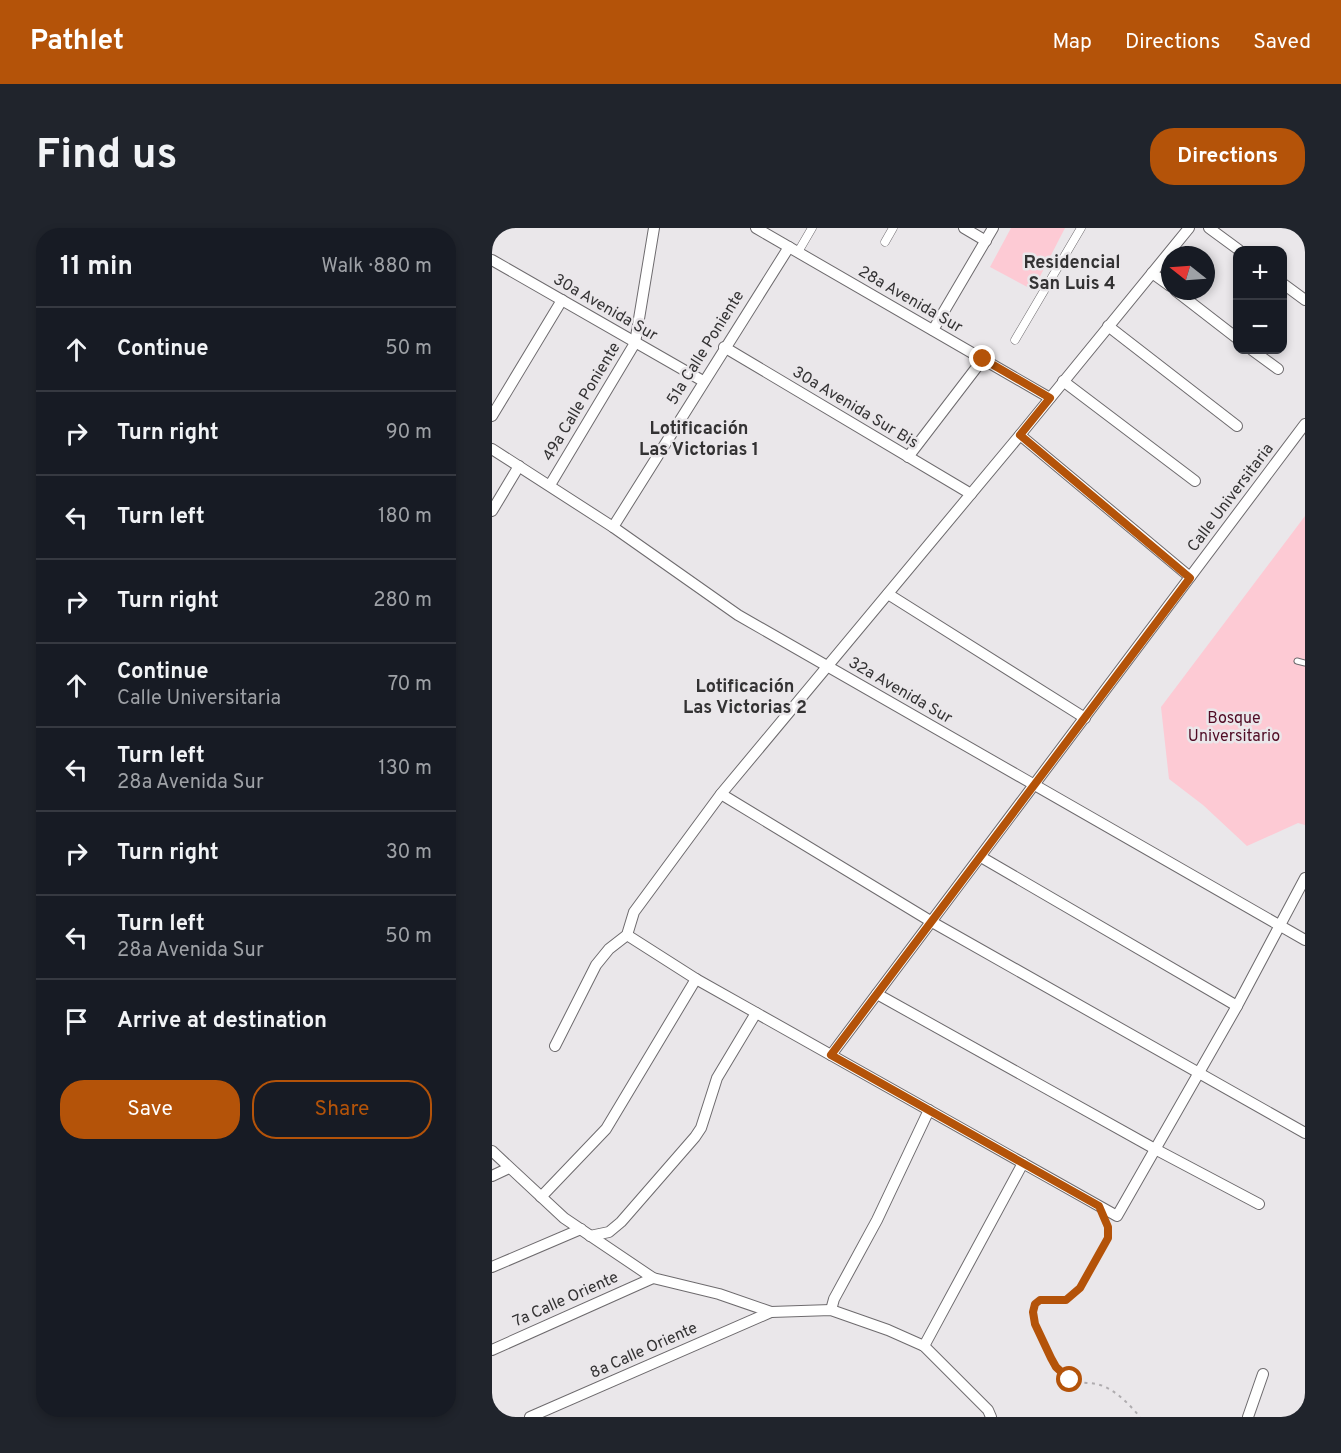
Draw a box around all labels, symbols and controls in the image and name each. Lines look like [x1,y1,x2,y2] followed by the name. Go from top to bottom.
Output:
[30,24,124,60] text: Pathlet
[1052,29,1092,56] text: Map
[1125,29,1220,56] text: Directions
[1253,29,1311,56] text: Saved
[1150,128,1305,185] button: Directions
[36,130,177,183] text: Find us
[1161,246,1215,300] north arrow
[1233,246,1287,354] map controls
[1233,246,1287,300] button: +
[60,251,133,284] text: 11 min
[1024,252,1121,296] district label: Residencial San Luis 4
[321,254,432,280] text: Walk · 880 m
[854,262,966,338] street label: 28a Avenida Sur
[549,270,661,346] street label: 30a Avenida Sur
[663,287,749,409] street label: 51a Calle Poniente
[1233,300,1287,354] button: −
[60,333,93,366] icon: ahead
[117,336,208,363] text: Continue
[385,336,432,362] text: 50 m
[539,339,625,465] street label: 49a Calle Poniente
[969,345,995,371] route end
[788,363,922,453] street label: 30a Avenida Sur Bis
[60,417,93,450] icon: right
[639,418,759,462] district label: Lotificación Las Victorias 1
[117,420,219,447] text: Turn right
[386,420,432,446] text: 90 m
[1184,440,1278,556] street label: Calle Universitaria
[60,501,93,534] icon: left
[117,504,205,531] text: Turn left
[378,504,432,530] text: 180 m
[60,585,93,618] icon: right
[117,588,219,615] text: Turn right
[373,588,432,614] text: 280 m
[844,653,956,729] street label: 32a Avenida Sur
[117,659,208,686] text: Continue
[60,669,93,702] icon: ahead
[388,672,432,698] text: 70 m
[683,676,807,720] district label: Lotificación Las Victorias 2
[117,686,281,712] text: Calle Universitaria
[1188,709,1280,747] park label: Bosque Universitario
[117,743,205,770] text: Turn left
[60,753,93,786] icon: left
[378,756,432,782] text: 130 m
[117,770,264,796] text: 28a Avenida Sur
[60,837,93,870] icon: right
[117,840,219,867] text: Turn right
[386,840,432,866] text: 30 m
[117,911,205,938] text: Turn left
[60,921,93,954] icon: left
[385,924,432,950] text: 50 m
[117,938,264,964] text: 28a Avenida Sur
[60,1005,93,1038] icon: arrive
[117,1008,327,1035] text: Arrive at destination
[60,1080,240,1139] button: Save
[252,1080,432,1139] button: Share
[510,1268,622,1332] street label: 7a Calle Oriente
[587,1318,701,1384] street label: 8a Calle Oriente
[1056,1366,1082,1392] route start

